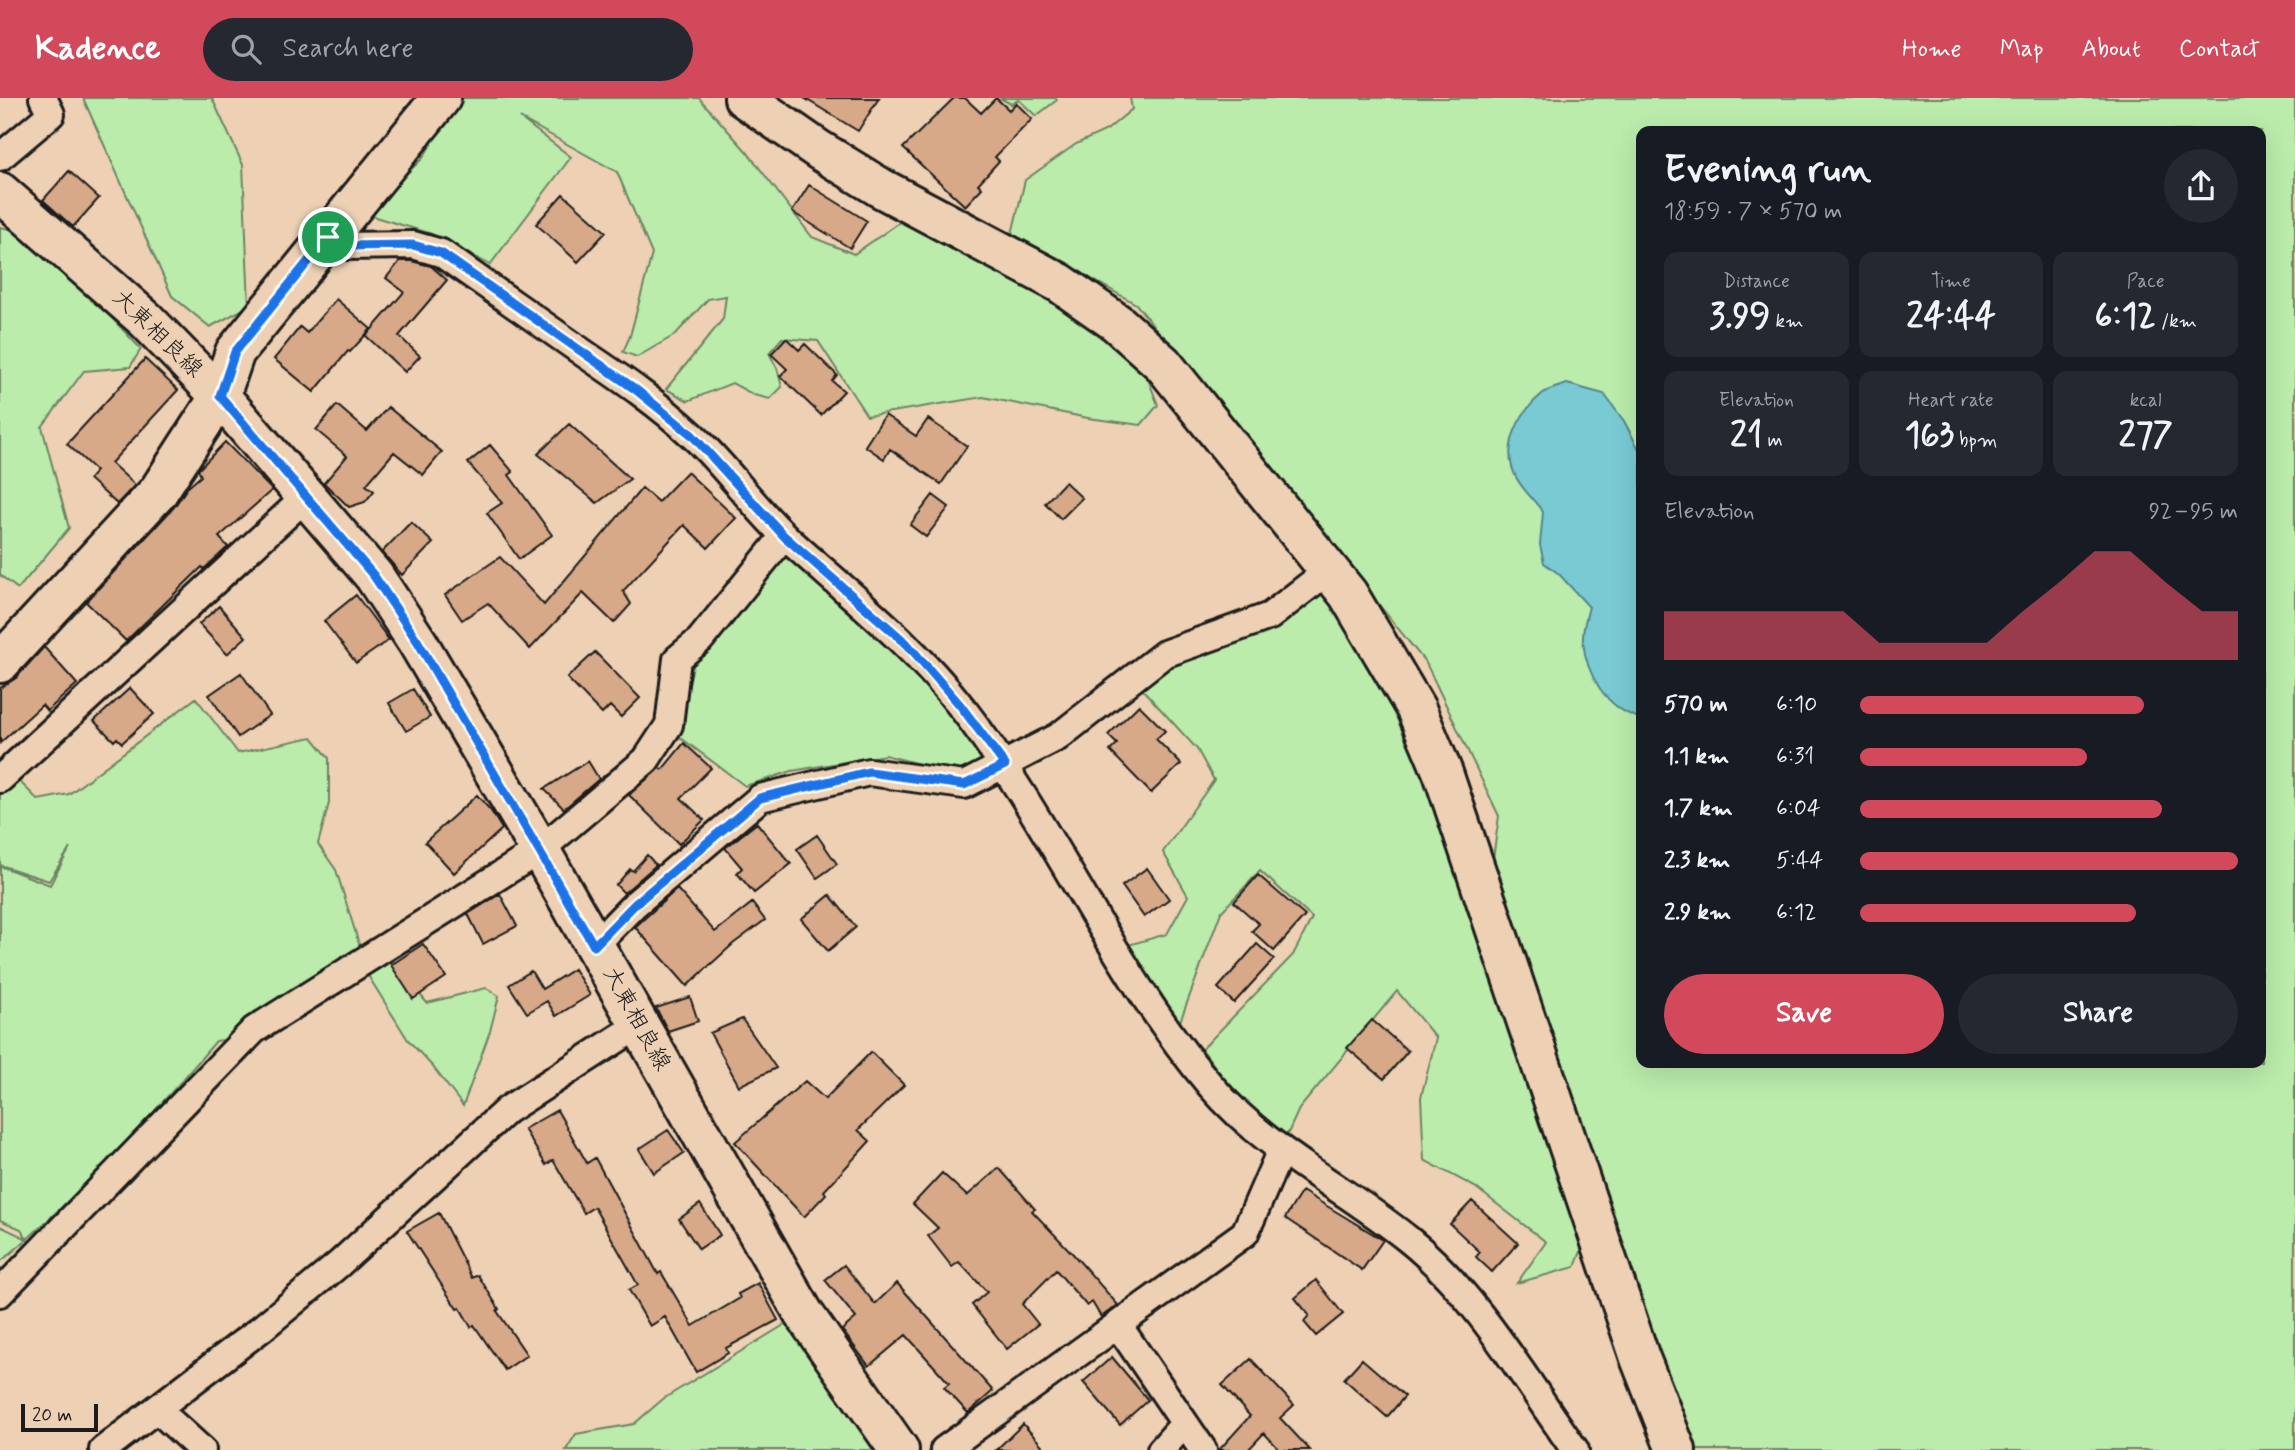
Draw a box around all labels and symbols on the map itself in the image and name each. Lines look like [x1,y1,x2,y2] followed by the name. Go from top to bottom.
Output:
[298,207,358,267] pin
[105,283,209,385] street label: 大東相良線
[595,961,677,1077] street label: 大東相良線
[21,1401,98,1433] scale bar

